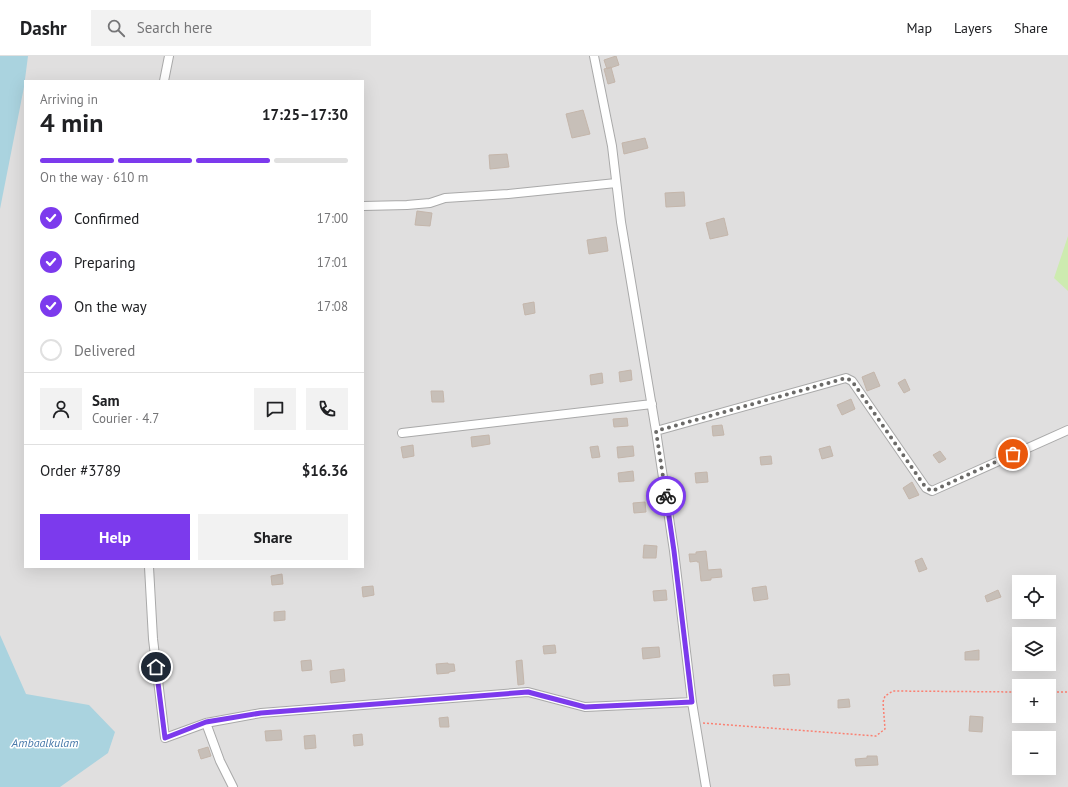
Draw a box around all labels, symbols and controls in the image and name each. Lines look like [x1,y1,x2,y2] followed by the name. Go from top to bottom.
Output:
[91,10,371,46] search box
[20,16,67,40] text: Dashr
[105,17,127,39] icon: search
[137,18,212,37] text: Search here
[906,19,932,37] text: Map
[954,19,992,37] text: Layers
[1014,19,1048,37] text: Share
[40,91,98,108] text: Arriving in
[262,105,348,124] text: 17:25–17:30
[40,106,103,139] text: 4 min
[40,169,148,186] text: On the way · 610 m
[40,207,62,229] icon: check
[74,209,139,228] text: Confirmed
[317,210,348,227] text: 17:00
[40,251,62,273] icon: check
[74,253,136,272] text: Preparing
[317,254,348,271] text: 17:01
[40,295,62,317] icon: check
[74,297,147,316] text: On the way
[317,298,348,315] text: 17:08
[74,341,135,360] text: Delivered
[40,388,82,430] button: person
[254,388,296,430] button: chat
[306,388,348,430] button: phone
[92,391,119,410] text: Sam
[92,410,159,427] text: Courier · 4.7
[996,437,1030,471] pin
[1002,443,1024,465] icon: bag
[40,461,121,480] text: Order #3789
[302,461,348,480] text: $16.36
[646,476,686,516] courier
[655,485,677,507] icon: bike
[40,514,190,560] button: Help
[198,514,348,560] button: Share
[1012,575,1056,775] map controls
[1012,575,1056,619] button: locate
[1012,627,1056,671] button: layers
[139,650,173,684] pin
[145,656,167,678] icon: home
[1012,679,1056,723] button: +
[1012,731,1056,775] button: −
[11,735,78,750] water label: Ambaalkulam

